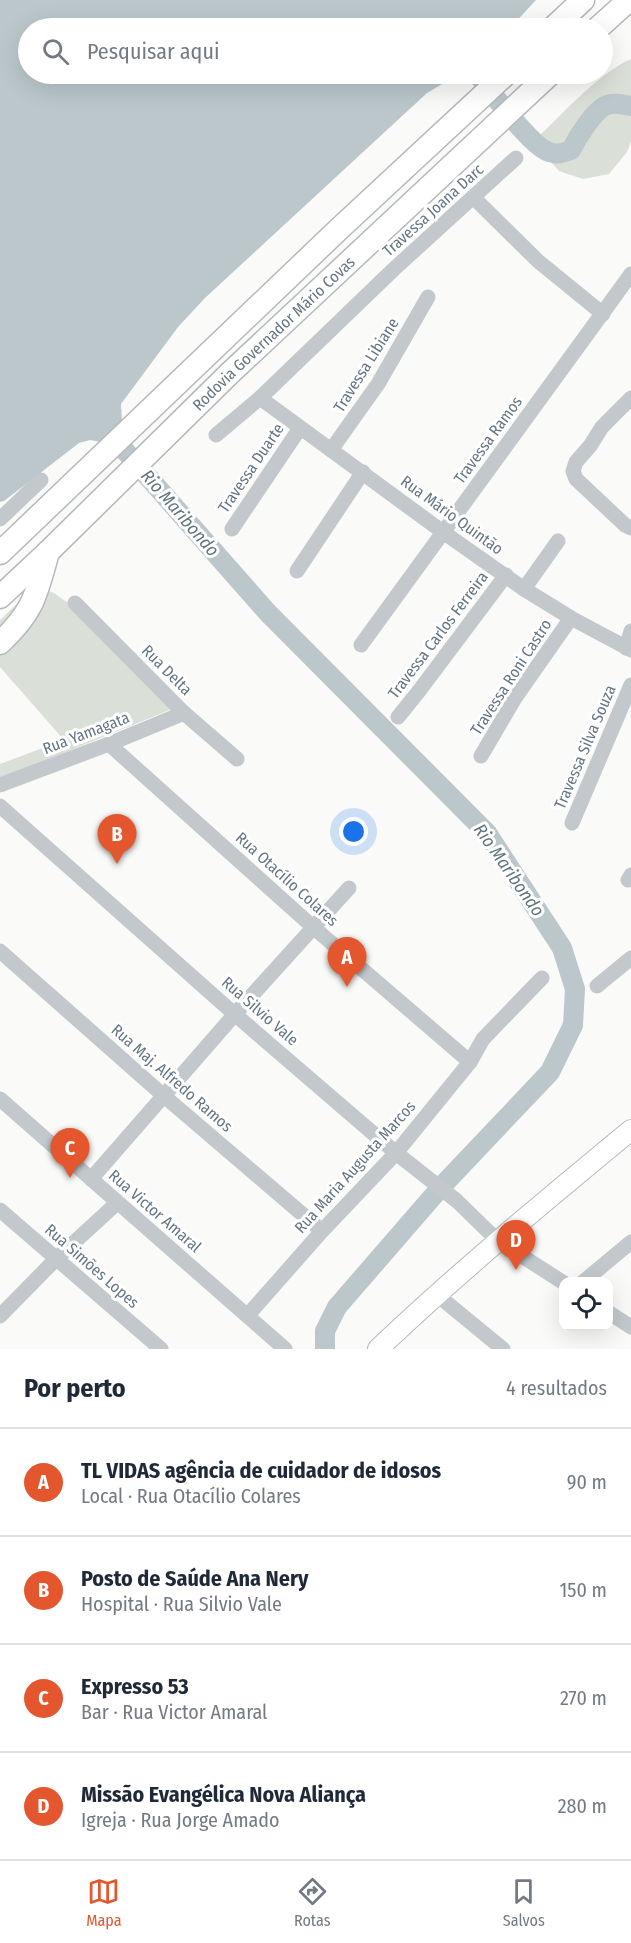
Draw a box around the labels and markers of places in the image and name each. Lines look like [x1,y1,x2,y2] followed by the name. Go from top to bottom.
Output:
[98,814,136,864] pin: B
[328,938,366,987] pin: A
[50,1128,90,1178] pin: C
[496,1220,536,1270] pin: D

